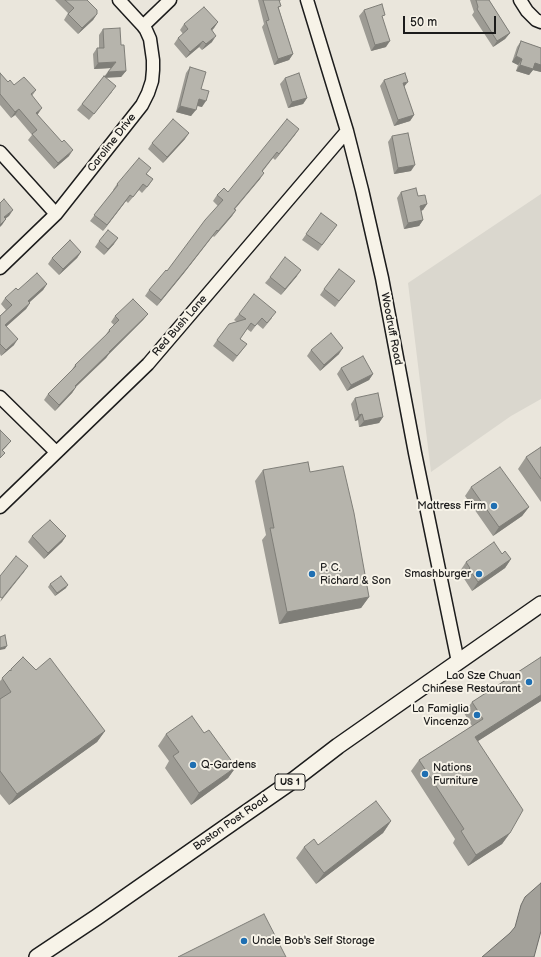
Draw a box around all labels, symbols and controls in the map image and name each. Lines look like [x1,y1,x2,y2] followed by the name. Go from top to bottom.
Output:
[405,8,498,34] scale bar
[410,15,437,30] text: 50 m
[85,111,139,175] street label: Caroline Drive
[377,291,405,367] street label: Woodruff Road
[150,293,210,359] street label: Red Bush Lane
[417,499,486,513] place label: Mattress Firm
[489,501,499,511] marker: Mattress Firm
[320,561,391,587] place label: P. C. Richard & Son
[405,567,471,581] place label: Smashburger
[307,569,317,579] marker: P. C. Richard & Son
[474,569,484,579] marker: Smashburger
[422,669,521,695] place label: Lao Sze Chuan Chinese Restaurant
[524,677,534,687] marker: Lao Sze Chuan Chinese Restaurant
[412,702,469,728] place label: La Famiglia Vincenzo
[472,710,482,720] marker: La Famiglia Vincenzo
[201,758,256,772] place label: Q-Gardens
[188,760,198,770] marker: Q-Gardens
[433,761,478,787] place label: Nations Furniture
[420,769,430,779] marker: Nations Furniture
[275,774,305,790] road number: US 1
[191,792,271,854] street label: Boston Post Road
[252,934,375,948] place label: Uncle Bob's Self Storage
[239,936,249,946] marker: Uncle Bob's Self Storage

